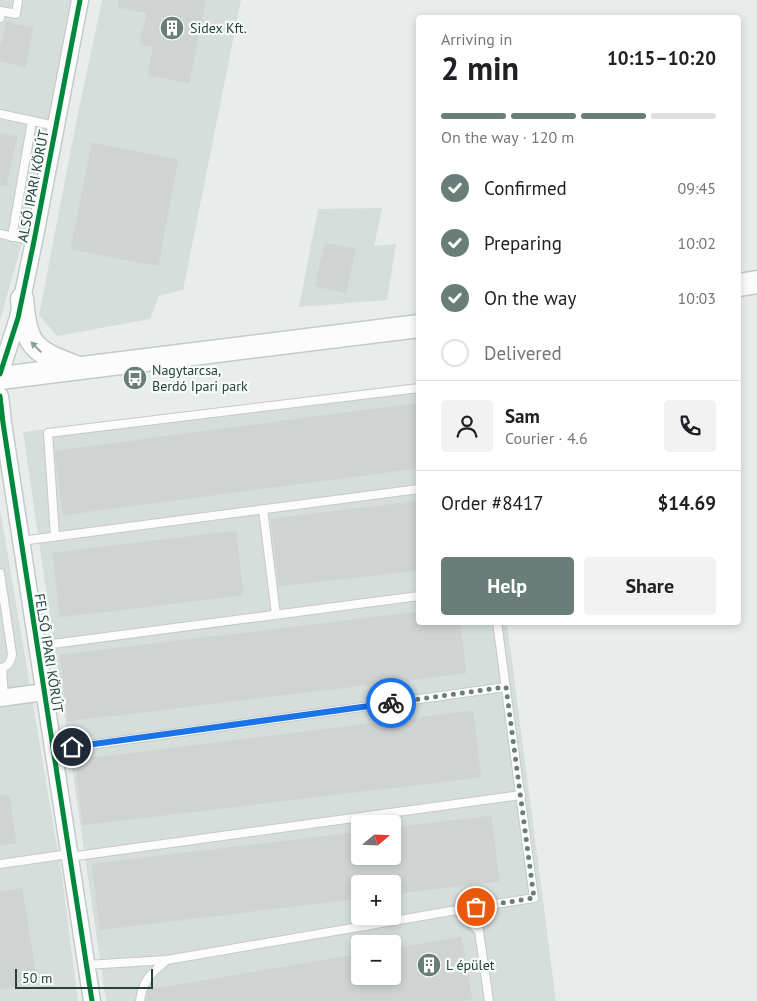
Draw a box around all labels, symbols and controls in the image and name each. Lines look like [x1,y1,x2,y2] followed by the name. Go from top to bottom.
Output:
[159,15,185,41] building icon: Sidex Kft.
[190,19,247,37] place label: Sidex Kft.
[441,29,512,49] text: Arriving in
[607,46,716,70] text: 10:15–10:20
[441,47,519,89] text: 2 min
[441,127,574,147] text: On the way · 120 m
[13,128,53,244] street label: ALSÓ IPARI KÖRÚT
[441,174,469,202] icon: check
[484,176,567,200] text: Confirmed
[678,178,716,198] text: 09:45
[441,229,469,257] icon: check
[484,231,562,255] text: Preparing
[678,233,716,253] text: 10:02
[441,284,469,312] icon: check
[484,286,576,310] text: On the way
[678,288,716,308] text: 10:03
[30,341,42,353] one-way arrow
[484,341,562,365] text: Delivered
[152,361,248,395] place label: Nagytarcsa, Berdó Ipari park
[122,365,148,391] bus stop icon: Nagytarcsa, Berdó Ipari park
[441,400,493,452] button: person
[664,400,716,452] button: phone
[505,404,540,428] text: Sam
[505,428,588,448] text: Courier · 4.6
[441,491,544,515] text: Order #8417
[657,491,716,515] text: $14.69
[441,557,574,615] button: Help
[584,557,716,615] button: Share
[31,592,67,714] street label: FELSŐ IPARI KÖRÚT
[366,678,416,728] courier
[377,689,405,717] icon: bike
[51,726,93,768] pin
[58,733,86,761] icon: home
[351,815,401,865] north arrow
[351,815,401,985] map controls
[351,875,401,925] button: +
[455,886,497,928] pin
[462,893,490,921] icon: bag
[351,935,401,985] button: −
[416,952,442,978] building icon: L épület
[446,956,495,974] place label: L épület
[15,966,152,989] scale bar
[22,969,52,987] text: 50 m

